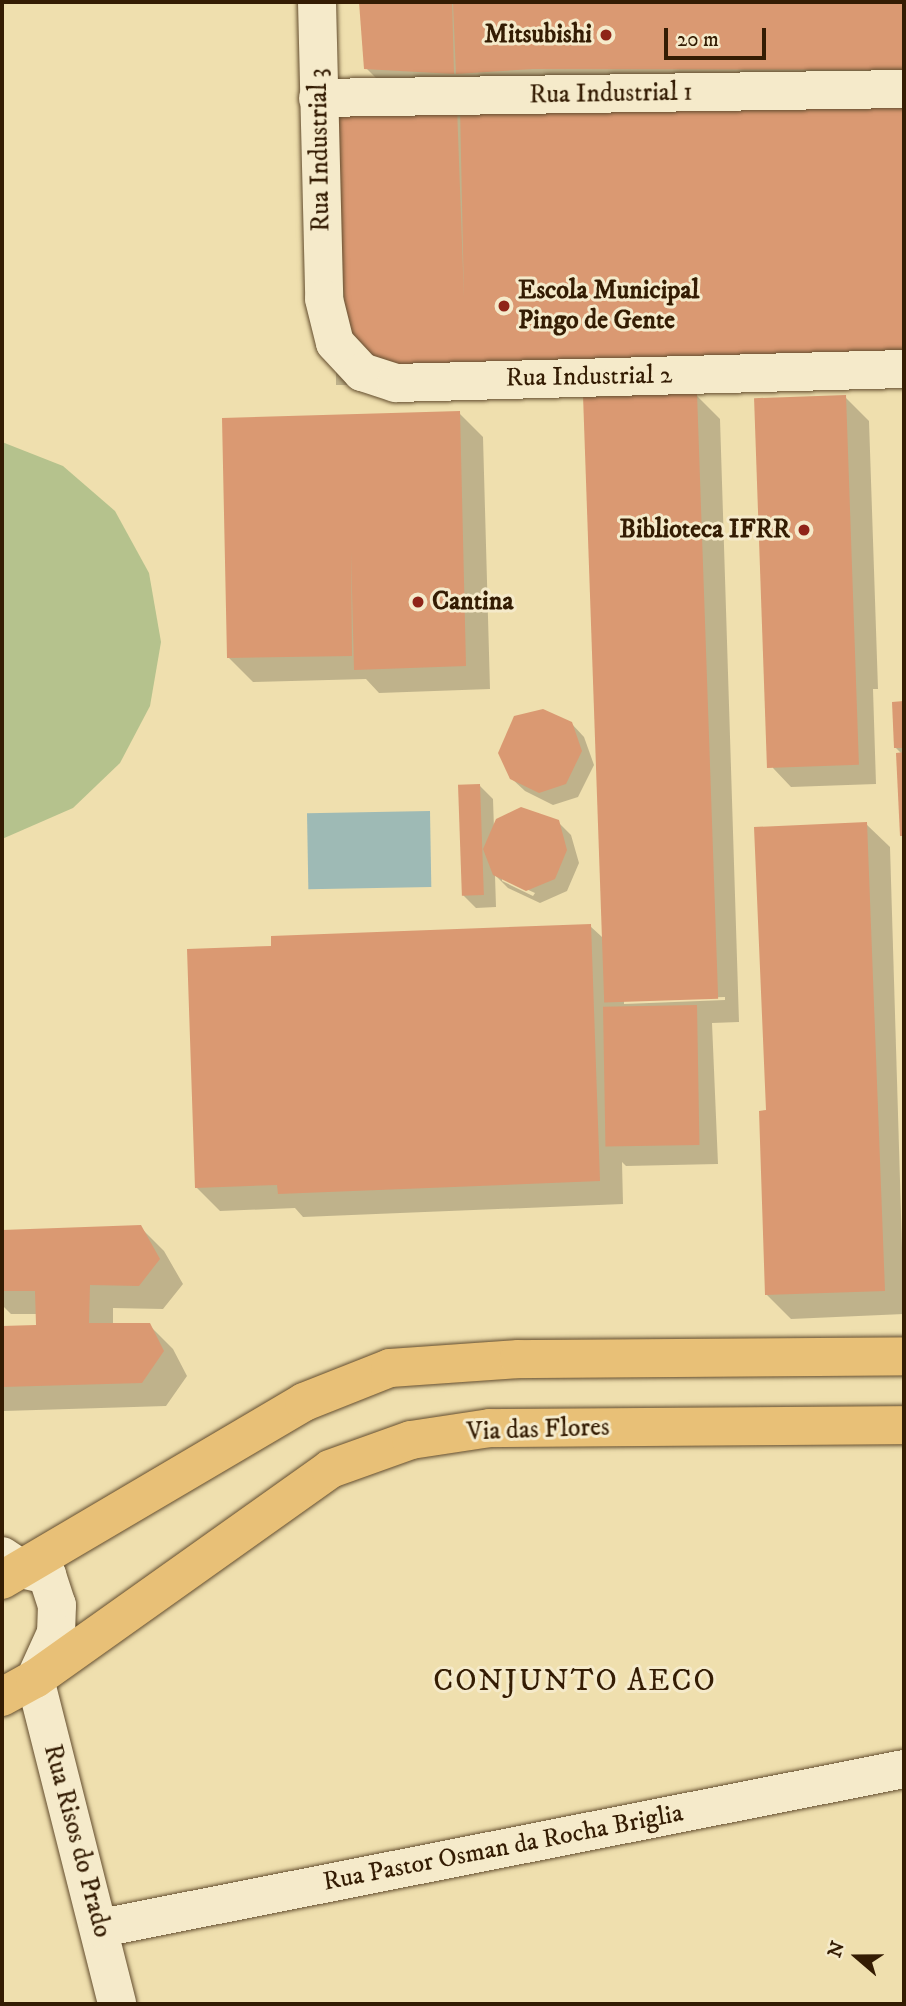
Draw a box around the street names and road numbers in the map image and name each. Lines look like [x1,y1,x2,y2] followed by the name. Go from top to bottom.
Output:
[303,68,337,232] street label: Rua Industrial 3
[529,77,693,111] street label: Rua Industrial 1
[505,360,673,394] street label: Rua Industrial 2
[466,1412,610,1448] street label: Via das Flores
[36,1741,118,1941] street label: Rua Risos do Prado
[320,1798,686,1898] street label: Rua Pastor Osman da Rocha Briglia

